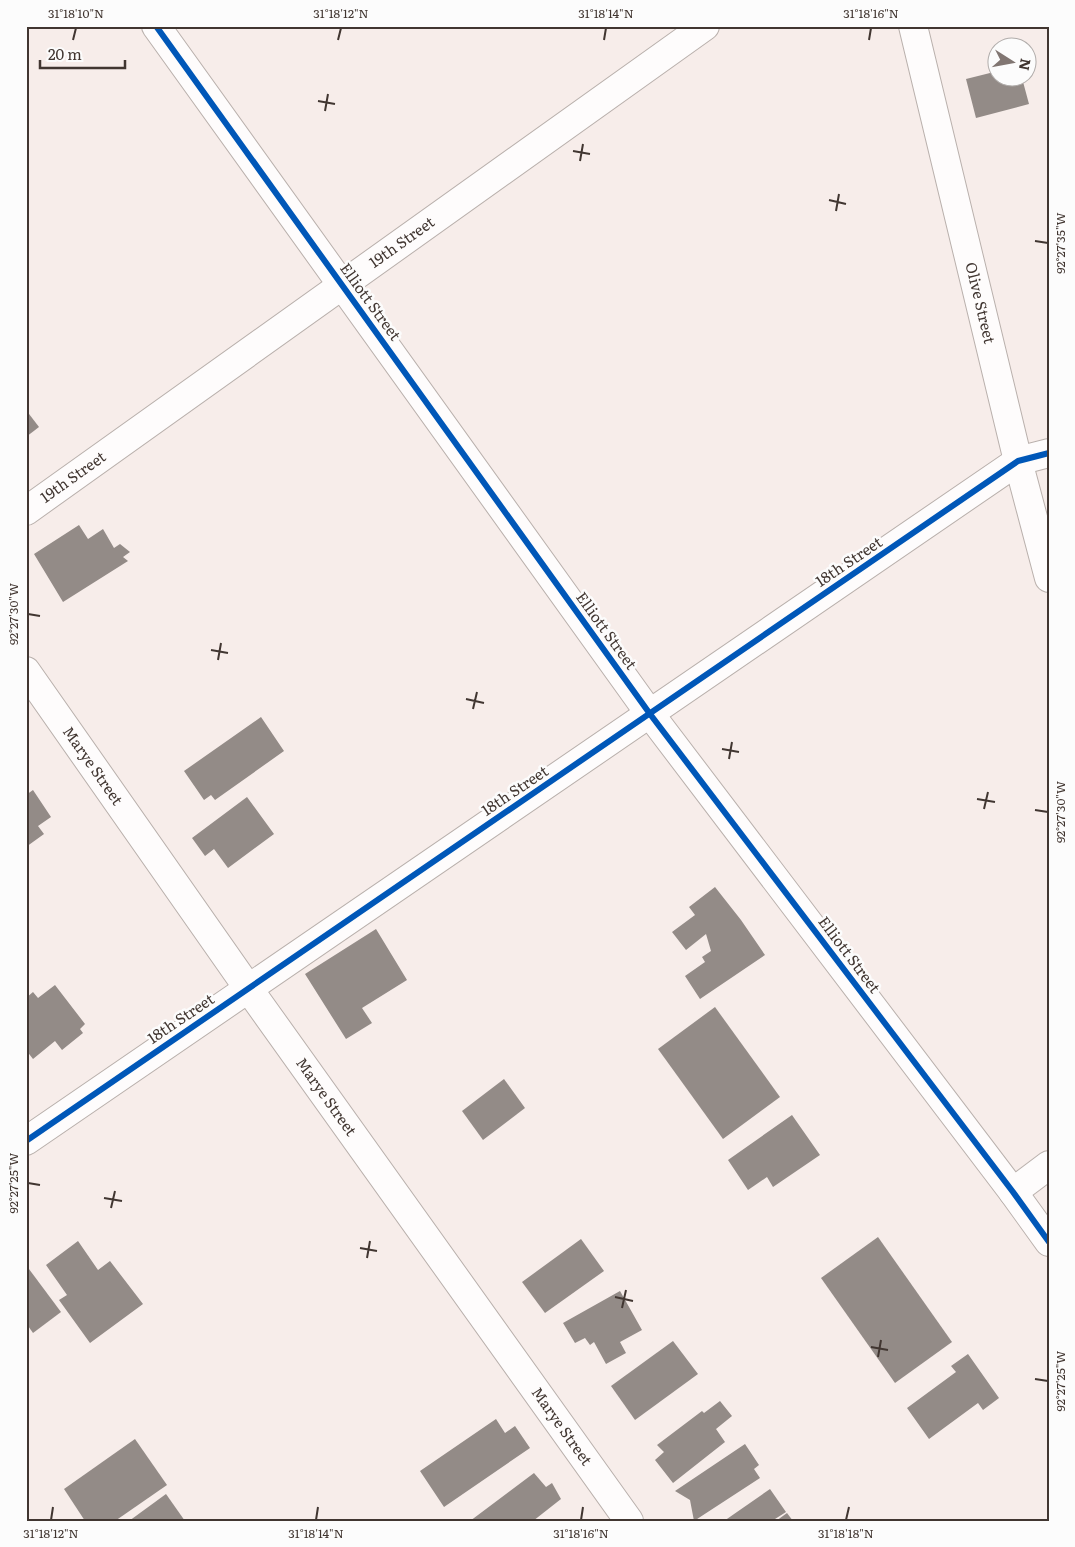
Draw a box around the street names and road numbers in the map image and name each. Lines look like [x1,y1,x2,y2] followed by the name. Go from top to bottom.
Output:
[363,210,439,273] street label: 19th Street
[335,257,407,345] street label: Elliott Street
[960,260,1002,346] street label: Olive Street
[35,445,110,507] street label: 19th Street
[810,530,886,592] street label: 18th Street
[571,586,643,674] street label: Elliott Street
[58,721,130,809] street label: Marye Street
[476,759,552,821] street label: 18th Street
[814,911,887,997] street label: Elliott Street
[142,987,218,1049] street label: 18th Street
[291,1052,363,1140] street label: Marye Street
[527,1382,599,1470] street label: Marye Street

